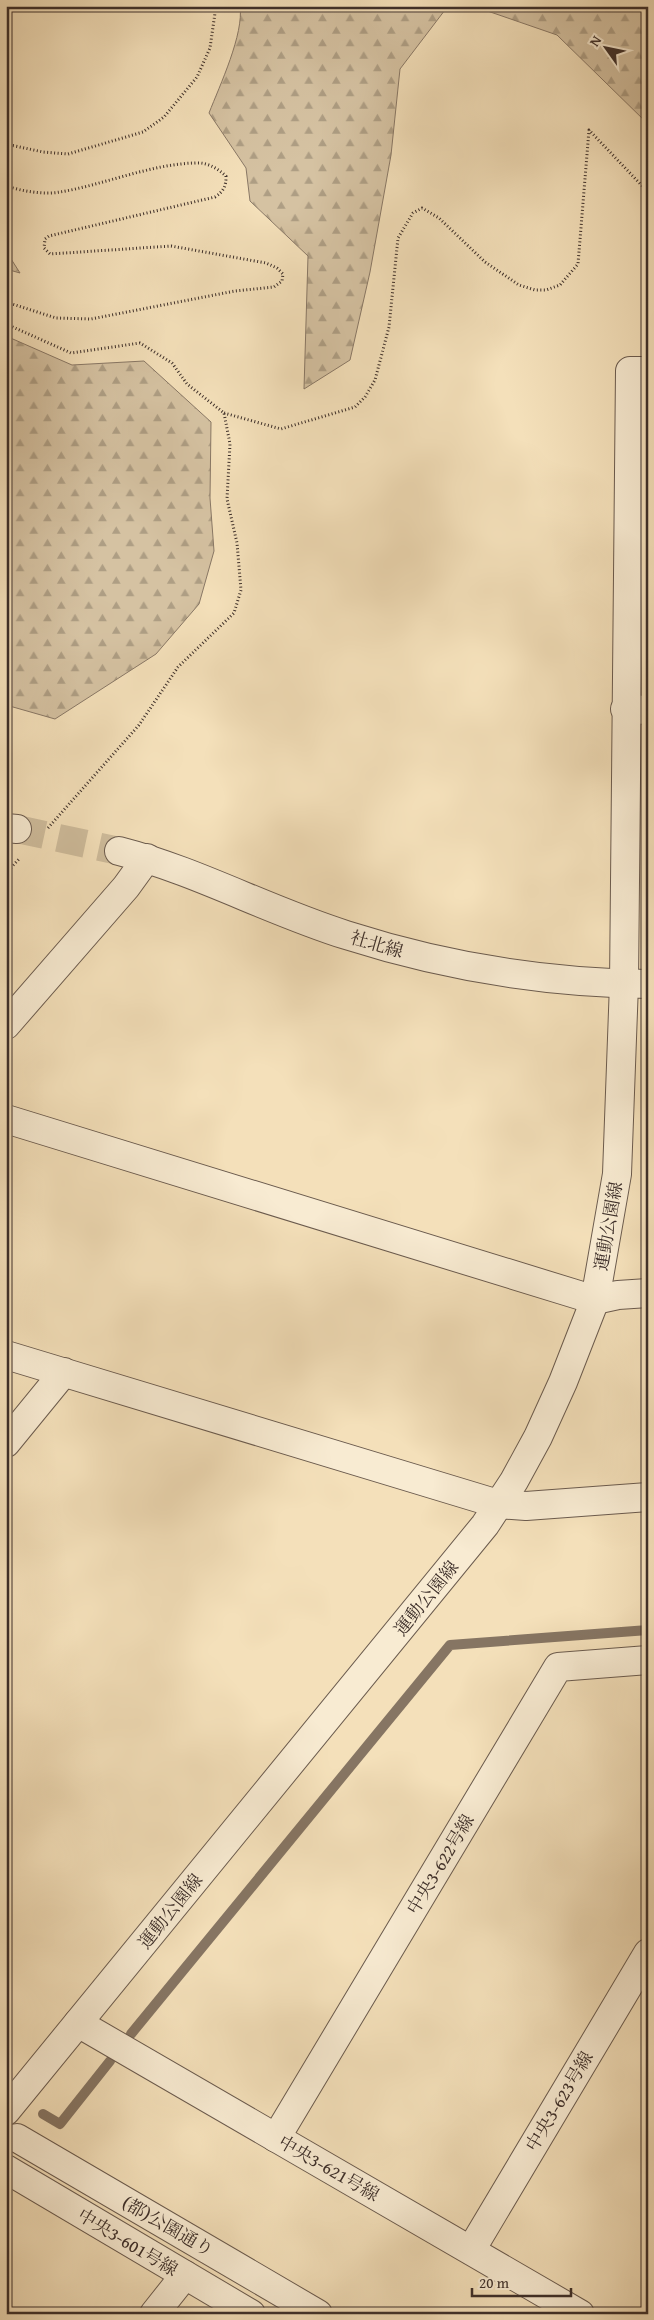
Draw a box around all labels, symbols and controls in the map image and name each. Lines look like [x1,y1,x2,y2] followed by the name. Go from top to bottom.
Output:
[582,22,632,72] north arrow
[584,31,606,50] text: N
[347,924,407,964] street label: 社北線
[587,1179,629,1273] street label: 運動公園線
[387,1555,465,1641] street label: 運動公園線
[399,1809,481,1919] street label: 中央3-622号線
[131,1868,209,1954] street label: 運動公園線
[518,2046,600,2156] street label: 中央3-623号線
[273,2128,385,2208] street label: 中央3-621号線
[117,2189,219,2263] street label: (都)公園通り
[73,2201,183,2283] street label: 中央3-601号線
[472,2265,570,2297] scale bar
[479,2272,510,2293] text: 20 m

